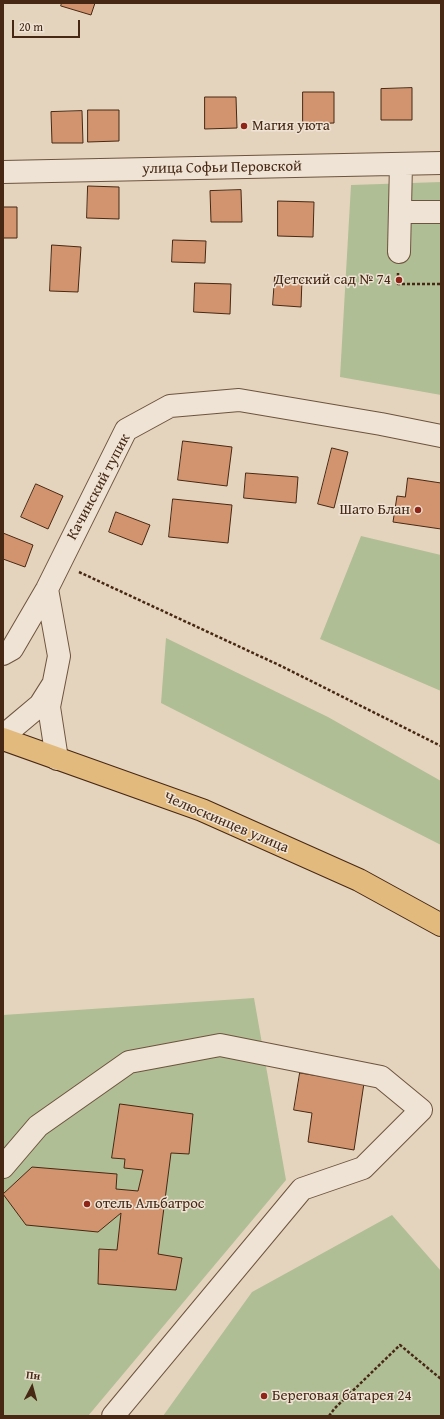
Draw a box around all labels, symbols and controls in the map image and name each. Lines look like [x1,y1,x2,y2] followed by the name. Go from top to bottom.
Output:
[14,12,82,38] scale bar
[19,18,43,35] text: 20 m
[252,117,330,135] place label: Магия уюта
[239,121,249,131] marker: Магия уюта
[142,158,302,178] street label: улица Софьи Перовской
[274,271,391,289] place label: Детский сад № 74
[394,275,404,285] marker: Детский сад № 74
[63,431,135,543] street label: Качинский тупик
[340,501,410,519] place label: Шато Блан
[413,505,423,515] marker: Шато Блан
[161,789,291,857] street label: Челюскинцев улица
[95,1195,204,1213] place label: отель Альбатрос
[82,1199,92,1209] marker: отель Альбатрос
[25,1366,41,1384] text: Пн
[12,1367,52,1407] north arrow
[272,1387,412,1405] place label: Береговая батарея 24
[259,1391,269,1401] marker: Береговая батарея 24

